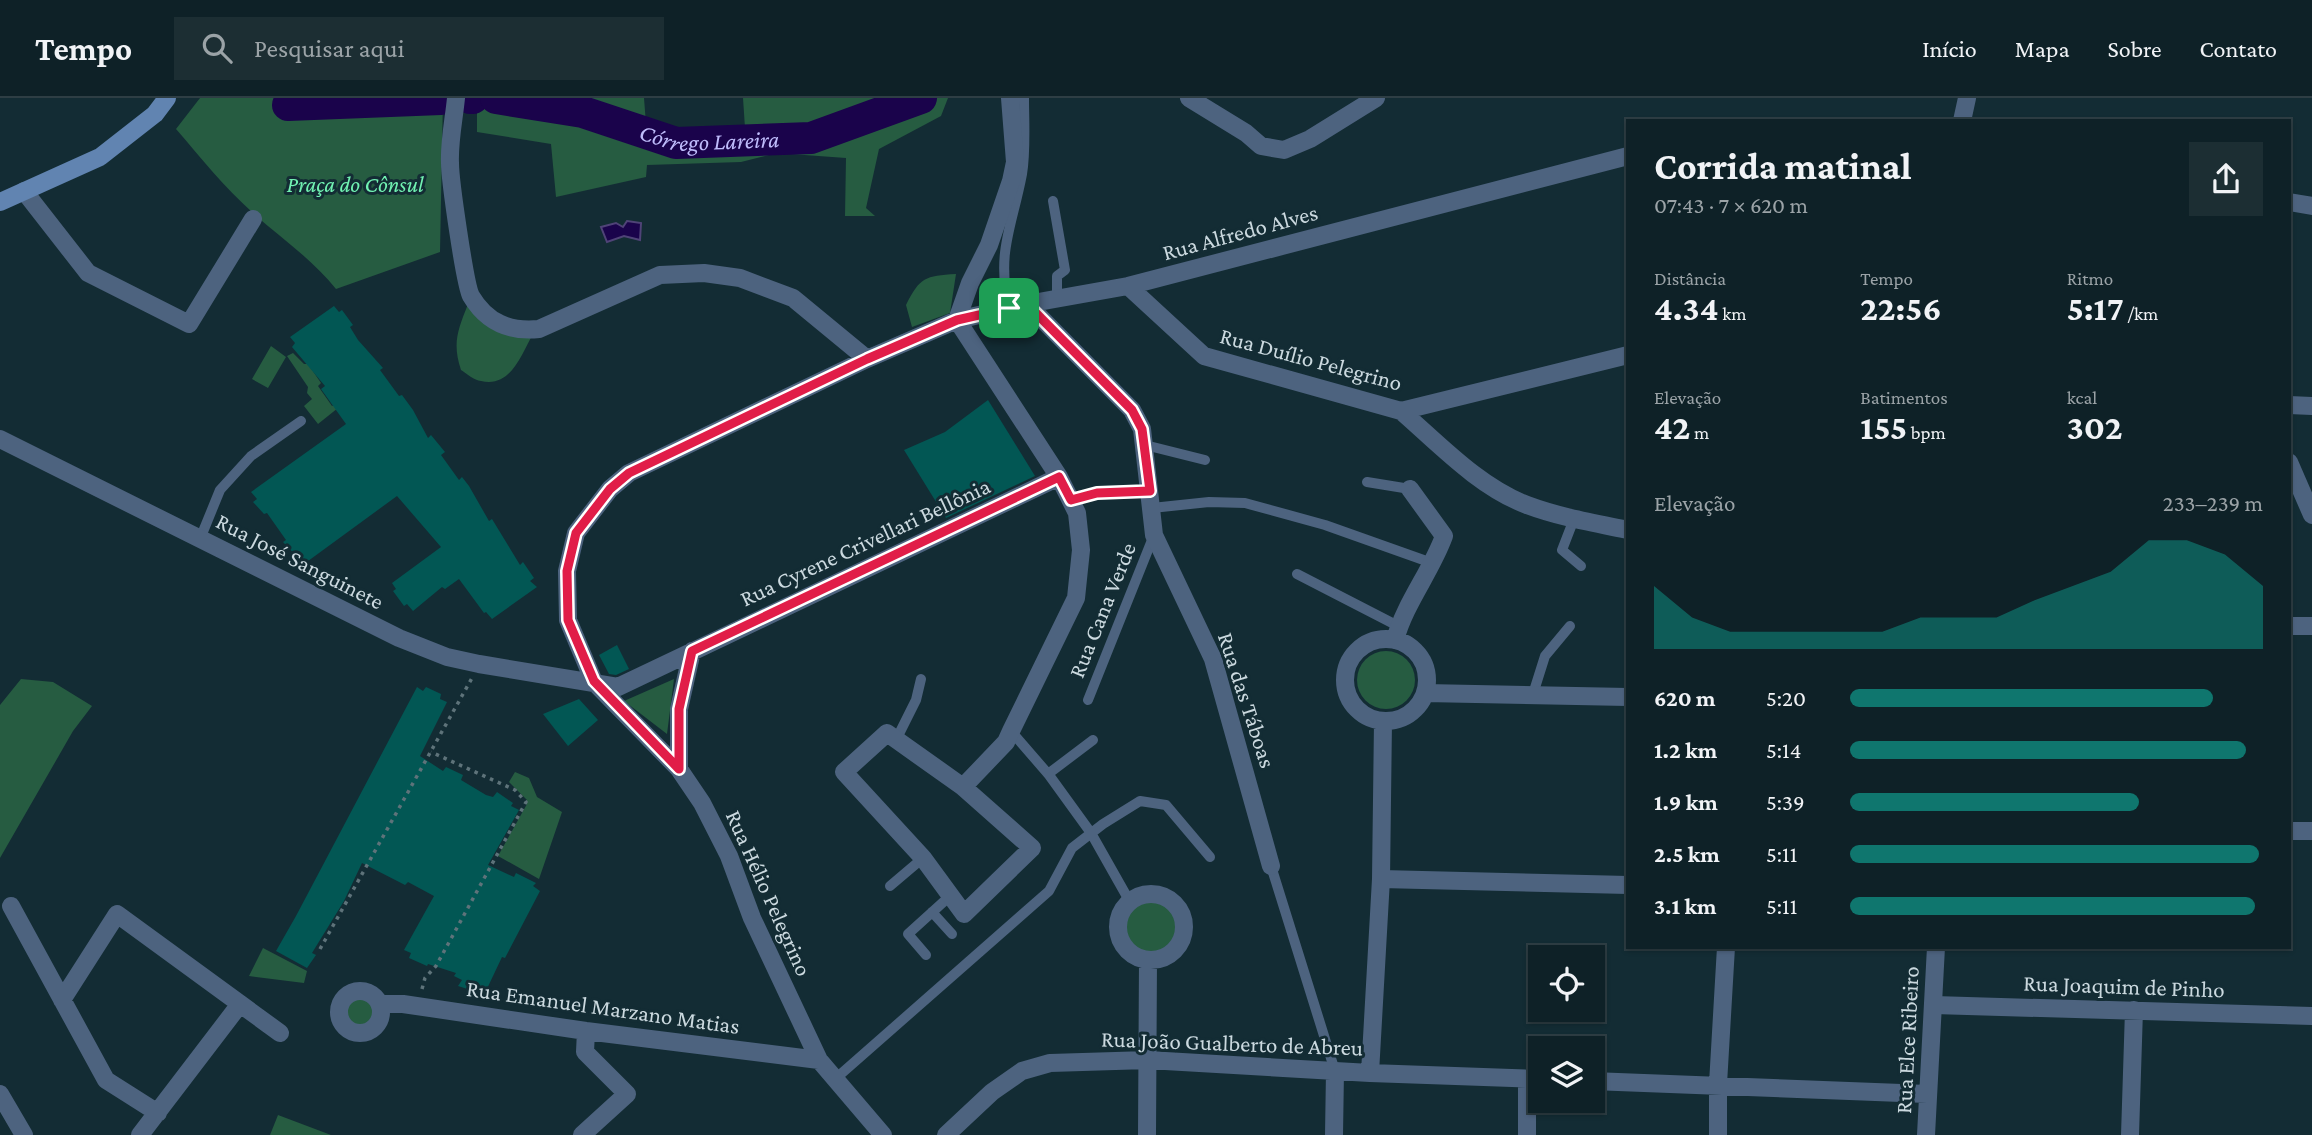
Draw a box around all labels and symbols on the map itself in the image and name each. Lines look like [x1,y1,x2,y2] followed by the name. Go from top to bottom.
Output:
[636,118,780,157] water label: Córrego Lareira
[286,171,424,197] park label: Praça do Cônsul
[1159,199,1321,265] street label: Rua Alfredo Alves
[979,278,1039,338] pin
[1217,322,1405,396] street label: Rua Duílio Pelegrino
[736,472,995,611] street label: Rua Cyrene Crivellari Bellônia
[212,508,388,614] street label: Rua José Sanguinete
[1063,539,1141,681] street label: Rua Cana Verde
[1213,629,1281,771] street label: Rua das Táboas
[721,806,817,980] street label: Rua Hélio Pelegrino
[1890,966,1924,1114] street label: Rua Elce Ribeiro
[2023,969,2225,1003] street label: Rua Joaquim de Pinho
[465,975,741,1039] street label: Rua Emanuel Marzano Matias
[1101,1025,1363,1061] street label: Rua João Gualberto de Abreu

